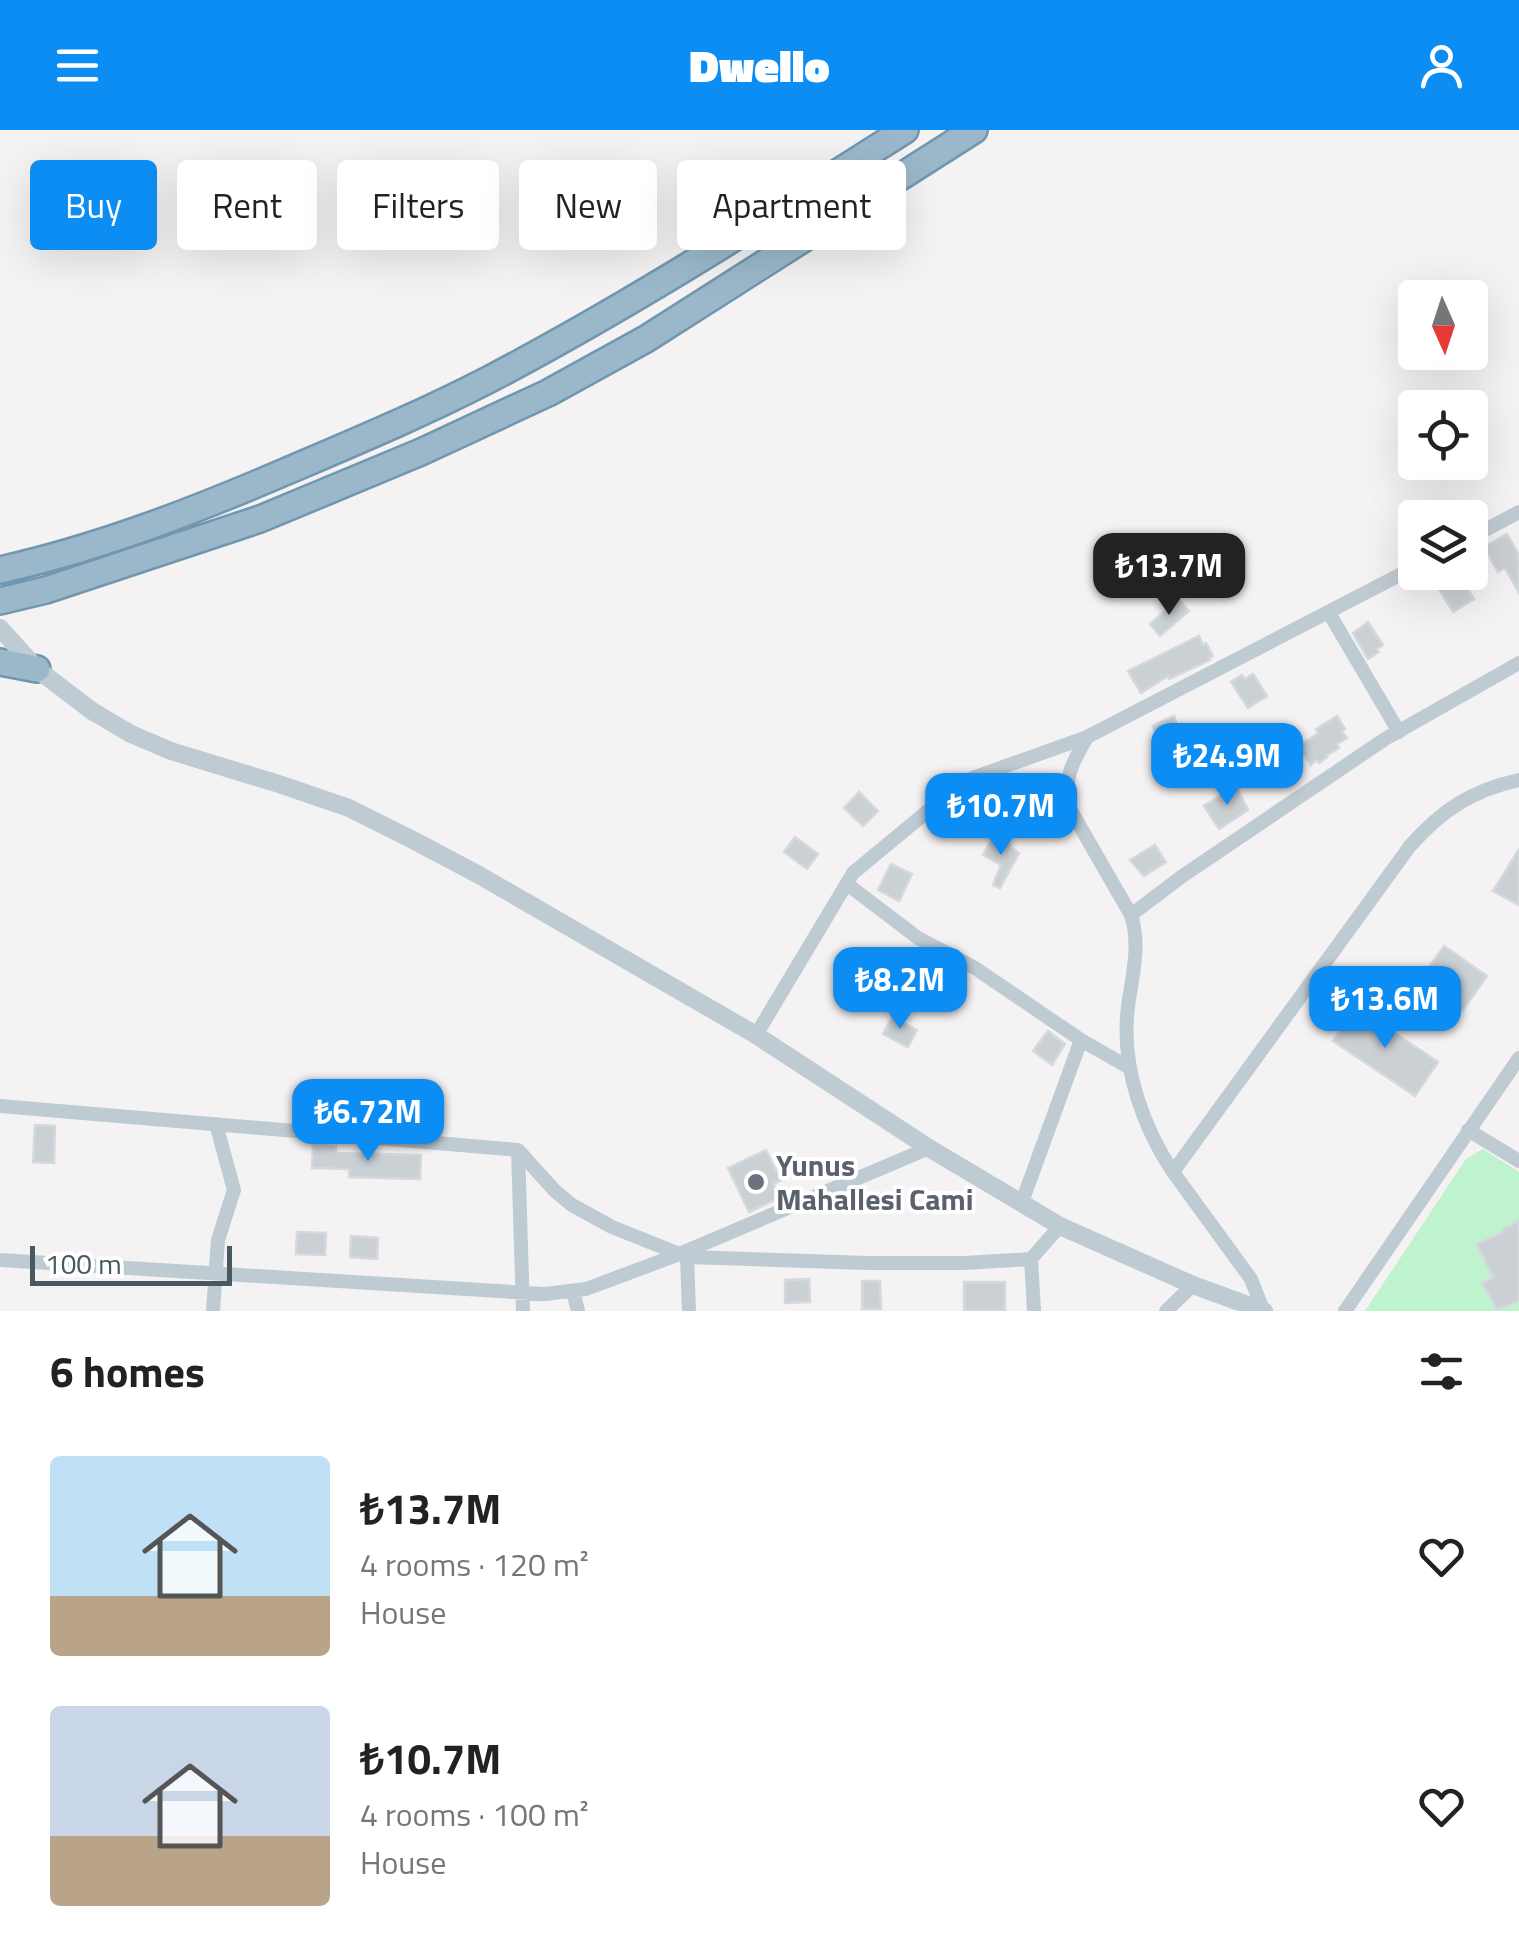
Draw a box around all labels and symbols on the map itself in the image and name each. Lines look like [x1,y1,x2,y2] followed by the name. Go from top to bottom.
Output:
[1398,280,1488,370] north arrow
[1088,533,1250,618] pin: ₺13.7M
[1146,723,1308,808] pin: ₺24.9M
[920,773,1082,858] pin: ₺10.7M
[830,947,970,1032] pin: ₺8.2M
[1304,966,1466,1051] pin: ₺13.6M
[287,1079,449,1164] pin: ₺6.72M
[776,1142,974,1222] place label: Yunus Mahallesi Cami
[745,1171,767,1193] marker: Yunus Mahallesi Cami
[30,1241,232,1286] scale bar

